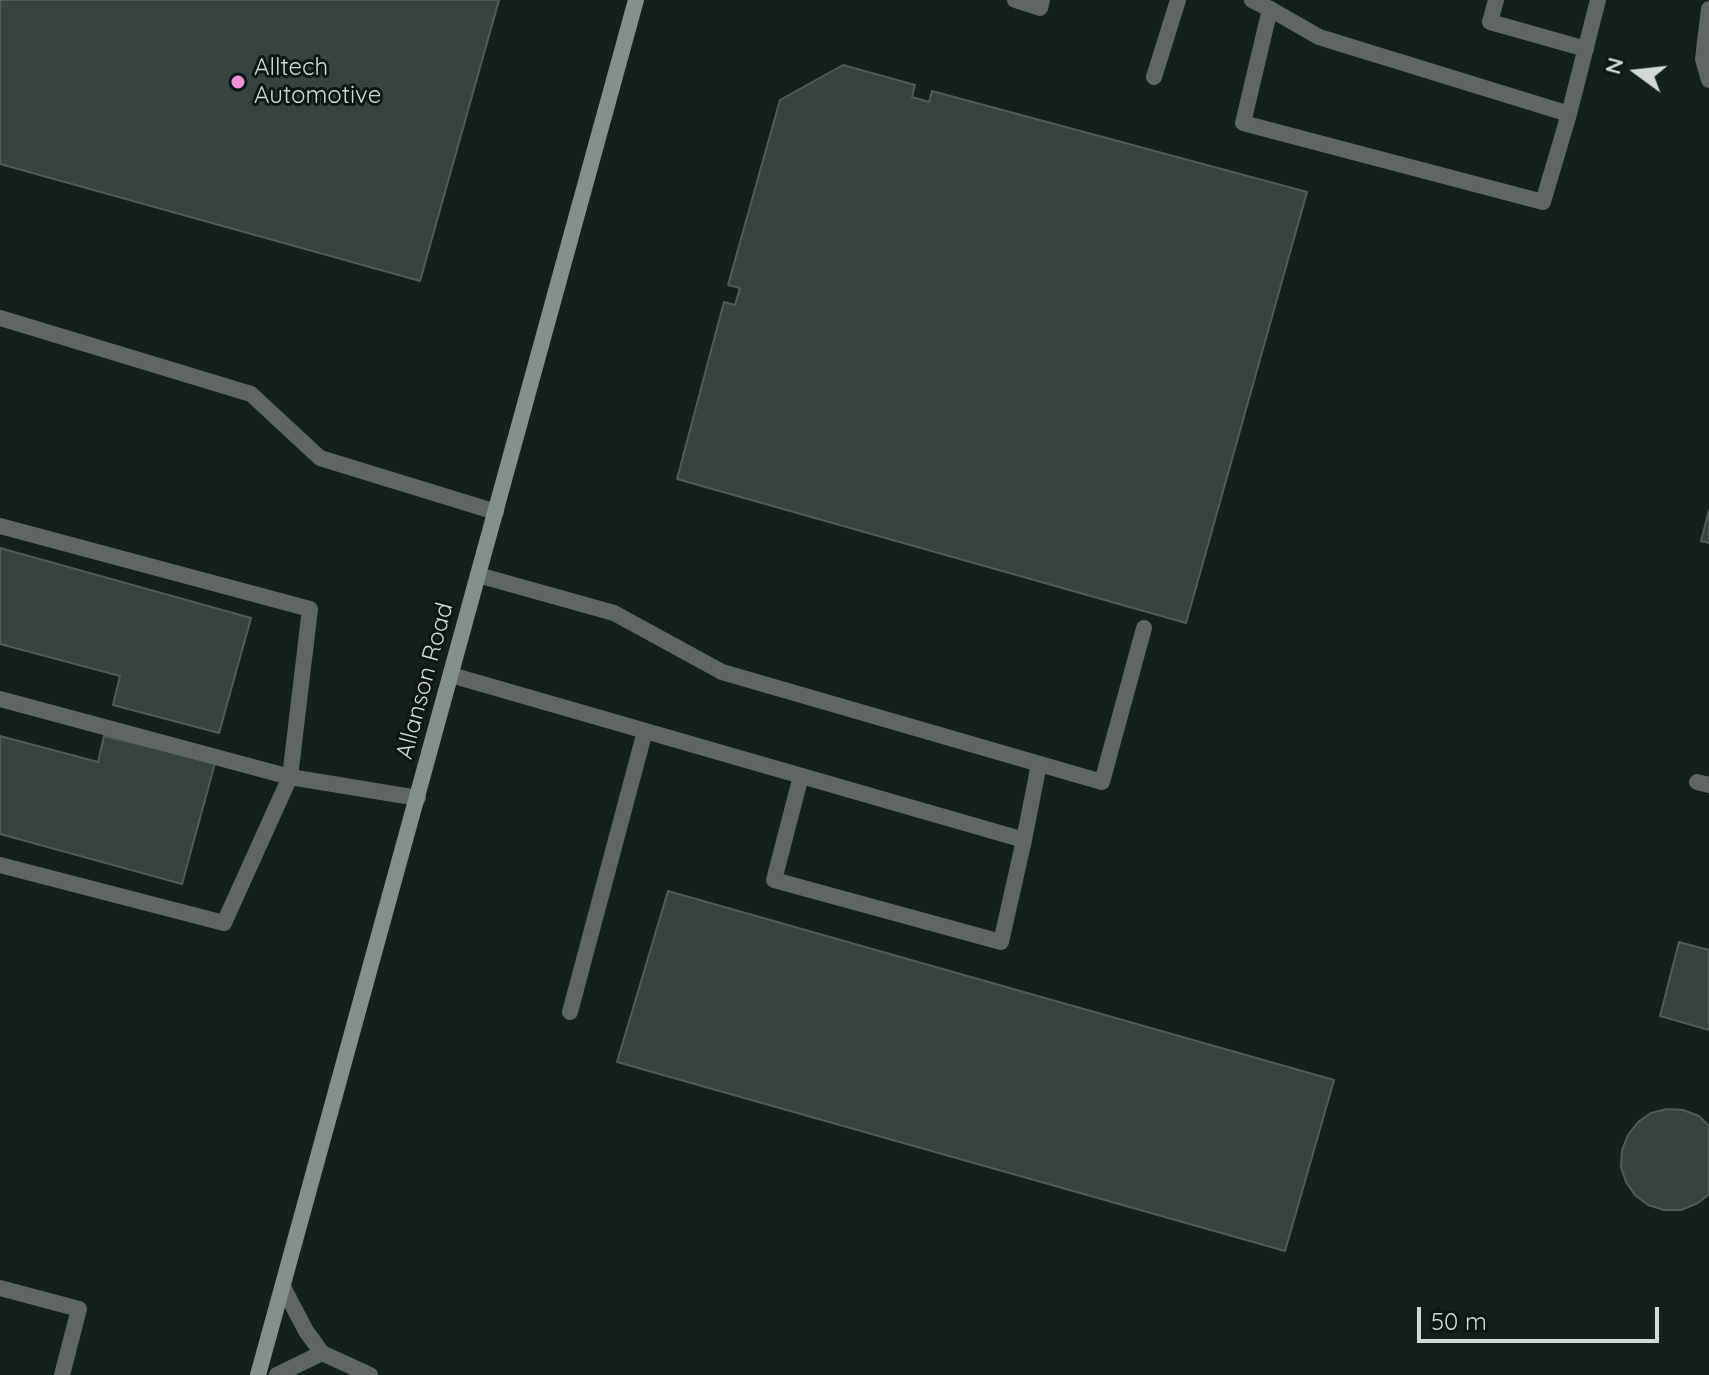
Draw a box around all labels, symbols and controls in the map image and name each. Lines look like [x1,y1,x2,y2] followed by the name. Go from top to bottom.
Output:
[1597,32,1677,112] north arrow
[254,54,381,110] place label: Alltech Automotive
[1598,54,1629,77] text: N
[229,73,247,91] marker: Alltech Automotive
[390,600,460,762] street label: Allanson Road
[1421,1291,1663,1341] scale bar
[1431,1306,1487,1336] text: 50 m

